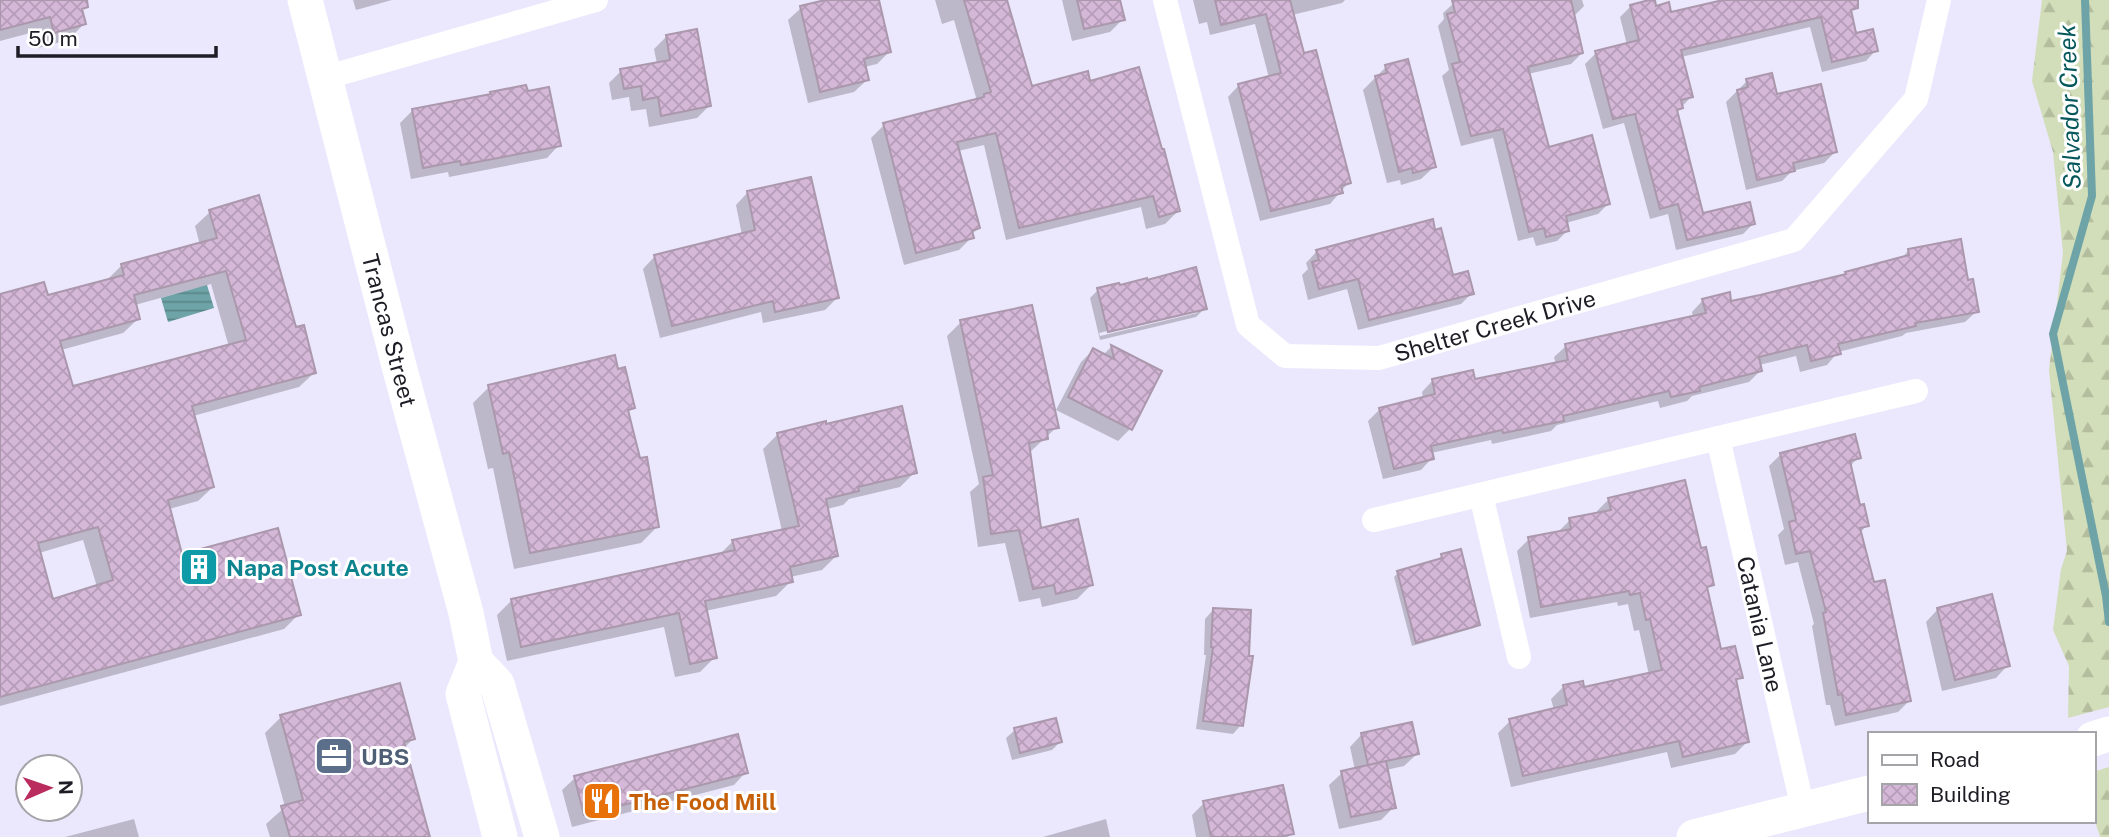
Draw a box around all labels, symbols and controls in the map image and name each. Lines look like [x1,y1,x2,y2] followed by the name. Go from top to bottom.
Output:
[18,14,215,58] scale bar
[2052,24,2086,190] water label: Salvador Creek
[28,26,78,51] text: 50 m
[357,251,423,410] street label: Trancas Street
[1391,284,1599,367] street label: Shelter Creek Drive
[178,546,220,588] building icon: Napa Post Acute
[226,554,409,581] place label: Napa Post Acute
[1732,554,1789,695] street label: Catania Lane
[1868,732,2095,823] legend
[313,735,355,777] office icon: UBS
[361,743,409,770] place label: UBS
[1930,747,1980,772] text: Road
[14,753,84,823] north arrow
[55,780,77,795] text: N
[581,780,623,822] restaurant icon: The Food Mill
[1930,782,2011,807] text: Building
[629,788,777,815] place label: The Food Mill

